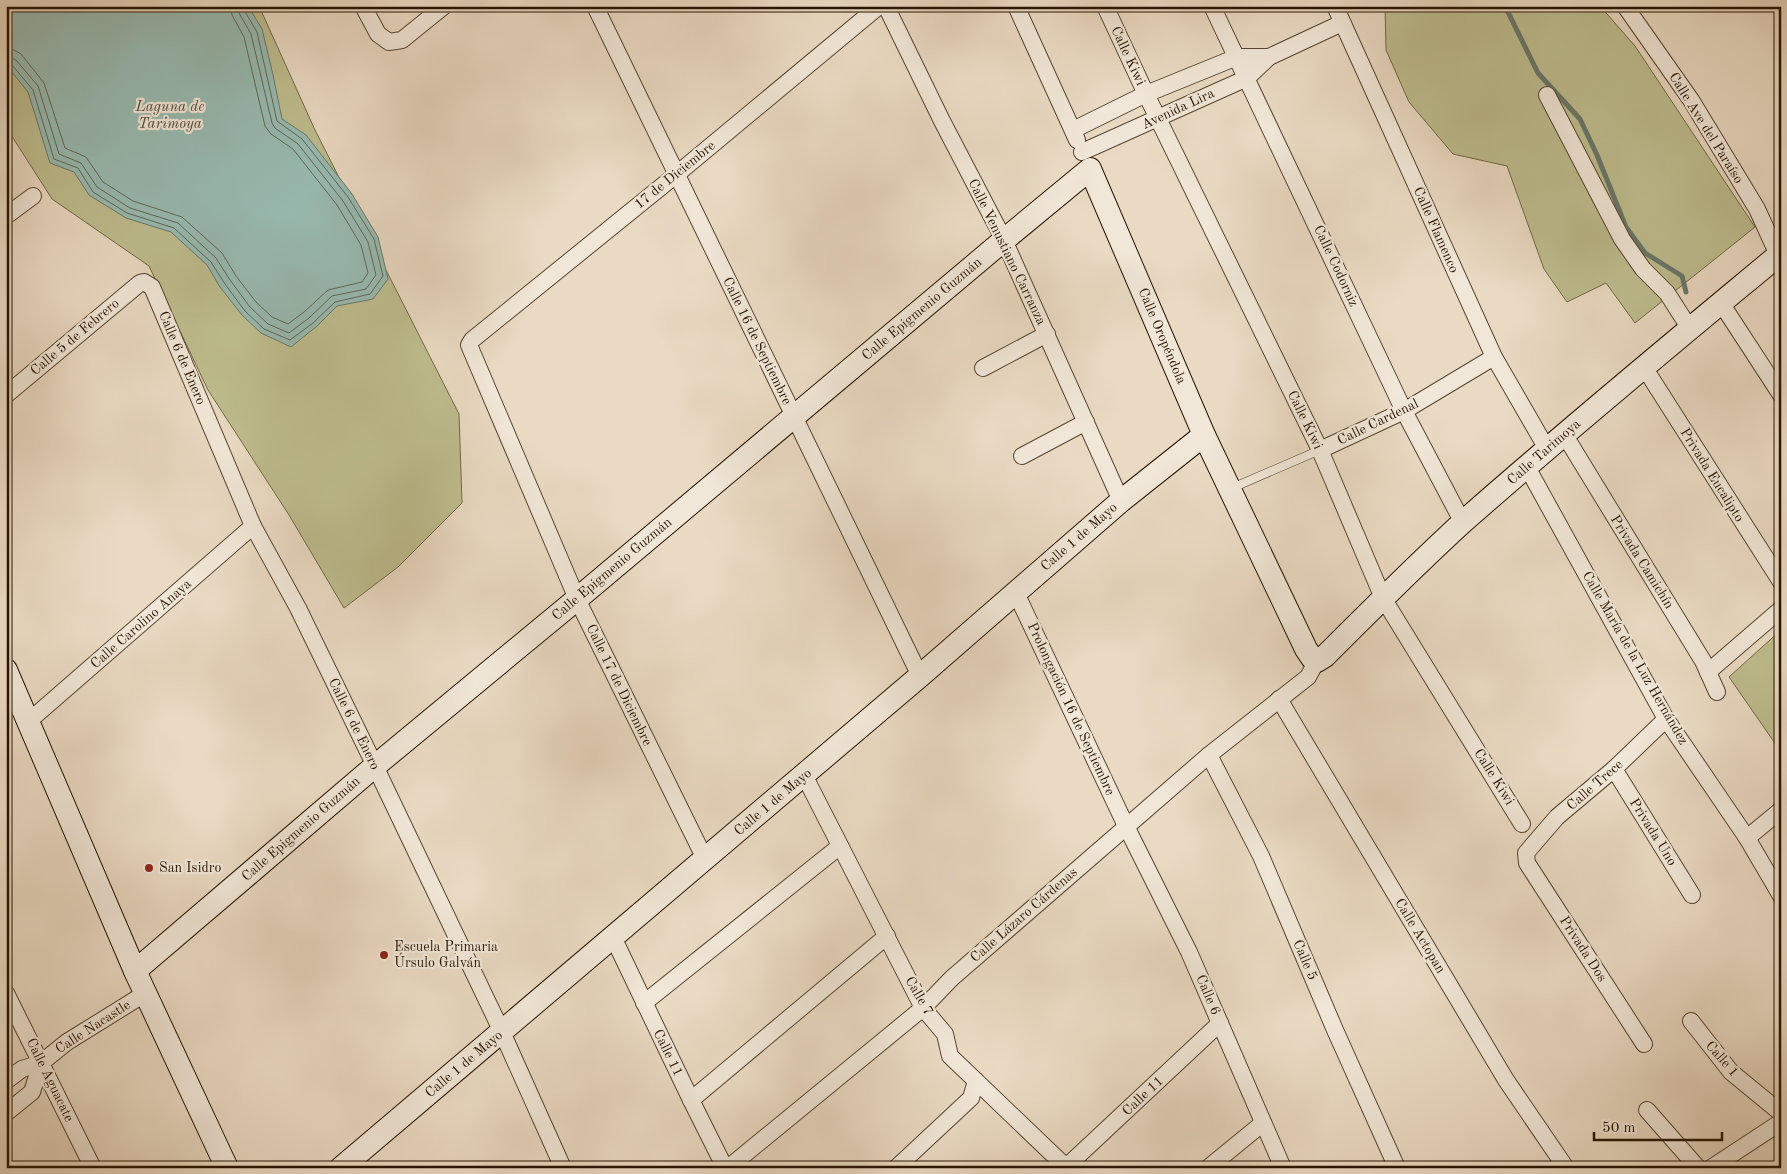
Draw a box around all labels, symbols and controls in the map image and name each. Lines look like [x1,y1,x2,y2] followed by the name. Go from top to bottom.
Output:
[1108,24,1148,88] street label: Calle Kiwi
[1666,70,1746,186] street label: Calle Ave del Paraíso
[1140,86,1217,132] street label: Avenida Lira
[135,100,204,132] water label: Laguna de Tarimoya
[632,138,718,212] street label: 17 de Diciembre
[966,177,1049,327] street label: Calle Venustiano Carranza
[1411,185,1461,275] street label: Calle Flamenco
[1311,223,1361,309] street label: Calle Codorniz
[859,255,985,363] street label: Calle Epigmenio Guzmán
[720,275,794,407] street label: Calle 16 de Septiembre
[1135,286,1189,386] street label: Calle Oropéndola
[28,296,122,378] street label: Calle 5 de Febrero
[156,309,208,407] street label: Calle 6 de Enero
[1285,389,1325,452] street label: Calle Kiwi
[1335,396,1421,448] street label: Calle Cardenal
[1505,417,1583,487] street label: Calle Tarimoya
[1677,426,1747,524] street label: Privada Eucalipto
[1038,500,1120,574] street label: Calle 1 de Mayo
[1608,513,1677,612] street label: Privada Camichín
[549,515,675,623] street label: Calle Epigmenio Guzmán
[1580,569,1690,747] street label: Calle María de la Luz Hernández
[88,577,194,671] street label: Calle Carolino Anaya
[1025,620,1117,798] street label: Prolongación 16 de Septiembre
[583,622,655,748] street label: Calle 17 de Diciembre
[326,676,382,772] street label: Calle 6 de Enero
[1471,746,1517,808] street label: Calle Kiwi
[1564,757,1626,813] street label: Calle Trece
[732,766,814,838] street label: Calle 1 de Mayo
[239,774,363,884] street label: Calle Epigmenio Guzmán
[1627,796,1679,868] street label: Privada Uno
[159,861,221,875] place label: San Isidro
[143,862,155,874] marker: San Isidro
[968,865,1080,965] street label: Calle Lázaro Cárdenas
[1392,896,1448,976] street label: Calle Actopan
[1557,914,1609,984] street label: Privada Dos
[1290,938,1320,982] street label: Calle 5
[394,940,498,970] place label: Escuela Primaria Úrsulo Galván
[378,949,390,961] marker: Escuela Primaria Úrsulo Galván
[1193,973,1223,1017] street label: Calle 6
[902,974,936,1018] street label: Calle 7
[53,998,133,1056] street label: Calle Nacastle
[651,1027,685,1079] street label: Calle 11
[423,1028,505,1100] street label: Calle 1 de Mayo
[24,1036,76,1124] street label: Calle Aguacate
[1703,1038,1741,1080] street label: Calle 1
[1120,1074,1166,1118] street label: Calle 11
[1594,1109,1722,1141] scale bar
[1602,1121,1636,1136] text: 50 m

